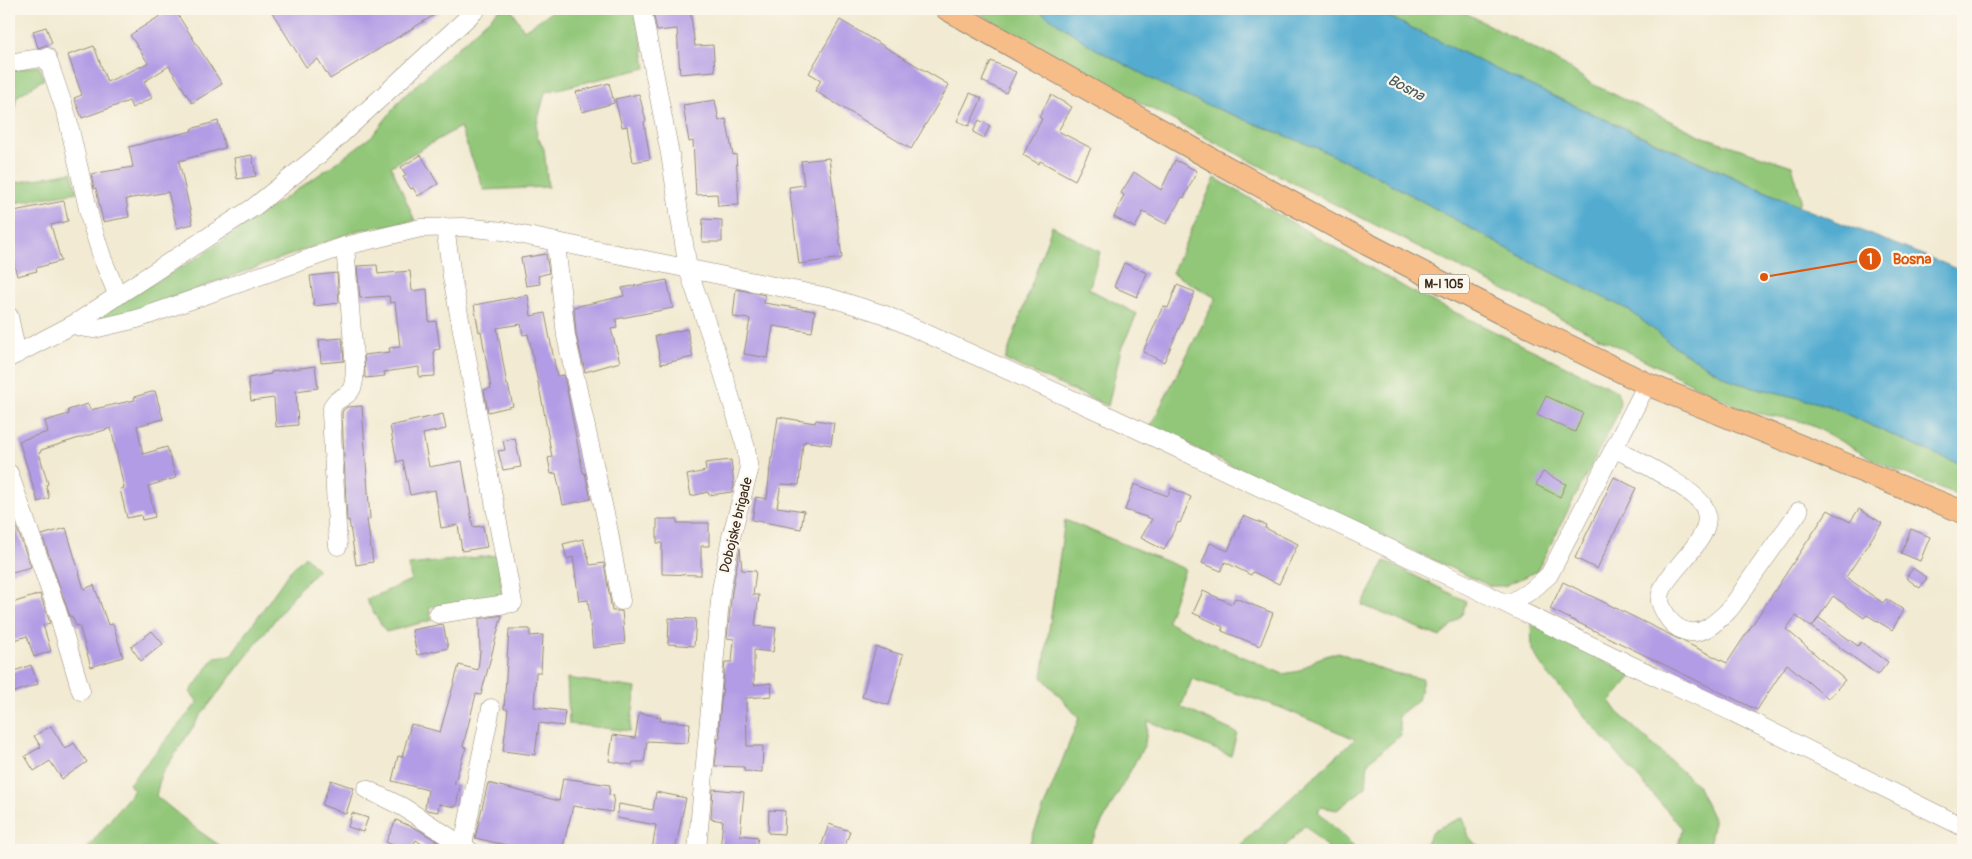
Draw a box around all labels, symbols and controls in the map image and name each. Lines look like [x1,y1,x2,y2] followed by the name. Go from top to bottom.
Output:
[1384,71,1428,106] water label: Bosna
[1858,244,1941,274] callout: Bosna
[1867,250,1873,269] text: 1
[1893,250,1931,269] text: Bosna
[1419,274,1469,294] road number: M-I 105
[716,475,756,574] street label: Dobojske brigade

